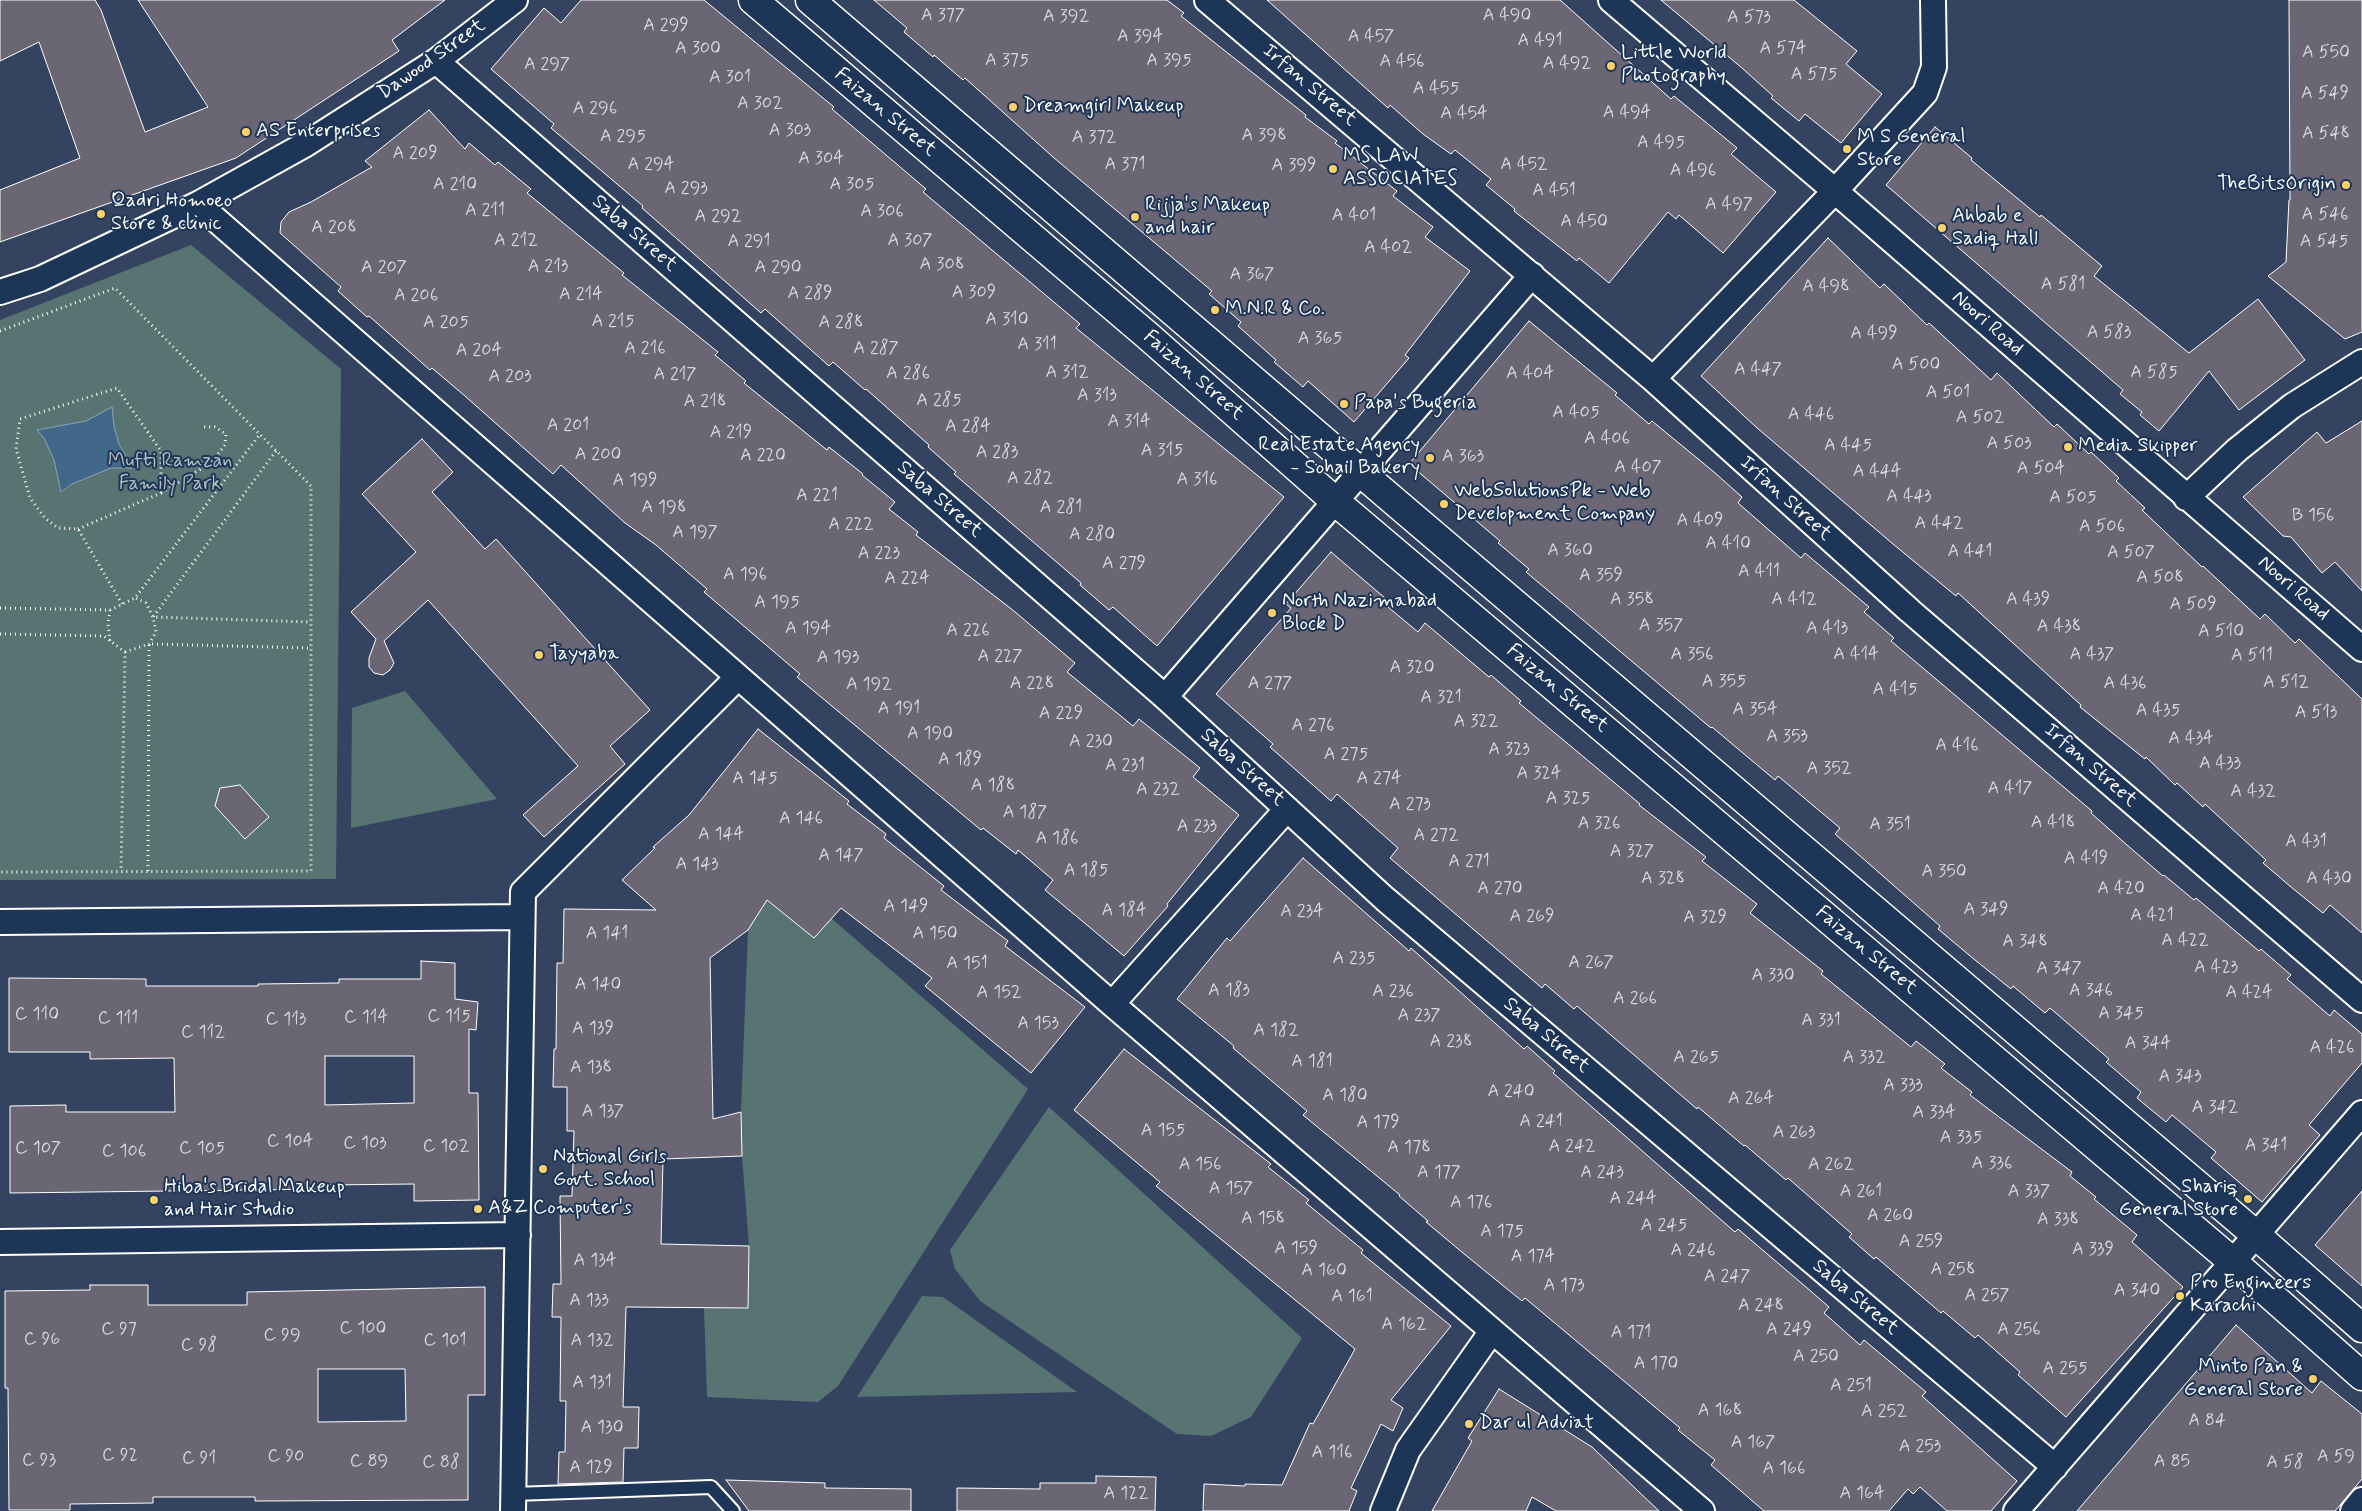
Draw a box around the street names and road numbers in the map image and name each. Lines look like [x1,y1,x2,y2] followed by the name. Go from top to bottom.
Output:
[374,14,490,106] street label: Dawood Street
[1257,40,1361,132] street label: Irfan Street
[829,63,941,163] street label: Faizan Street
[586,190,682,278] street label: Saba Street
[1946,286,2028,362] street label: Noori Road
[1138,326,1248,426] street label: Faizan Street
[1734,451,1836,547] street label: Irfan Street
[891,456,987,544] street label: Saba Street
[2252,551,2334,627] street label: Noori Road
[1501,639,1613,739] street label: Faizan Street
[2038,719,2142,813] street label: Irfan Street
[1195,724,1289,812] street label: Saba Street
[1810,901,1922,1001] street label: Faizan Street
[1498,993,1594,1079] street label: Saba Street
[1807,1255,1903,1341] street label: Saba Street

